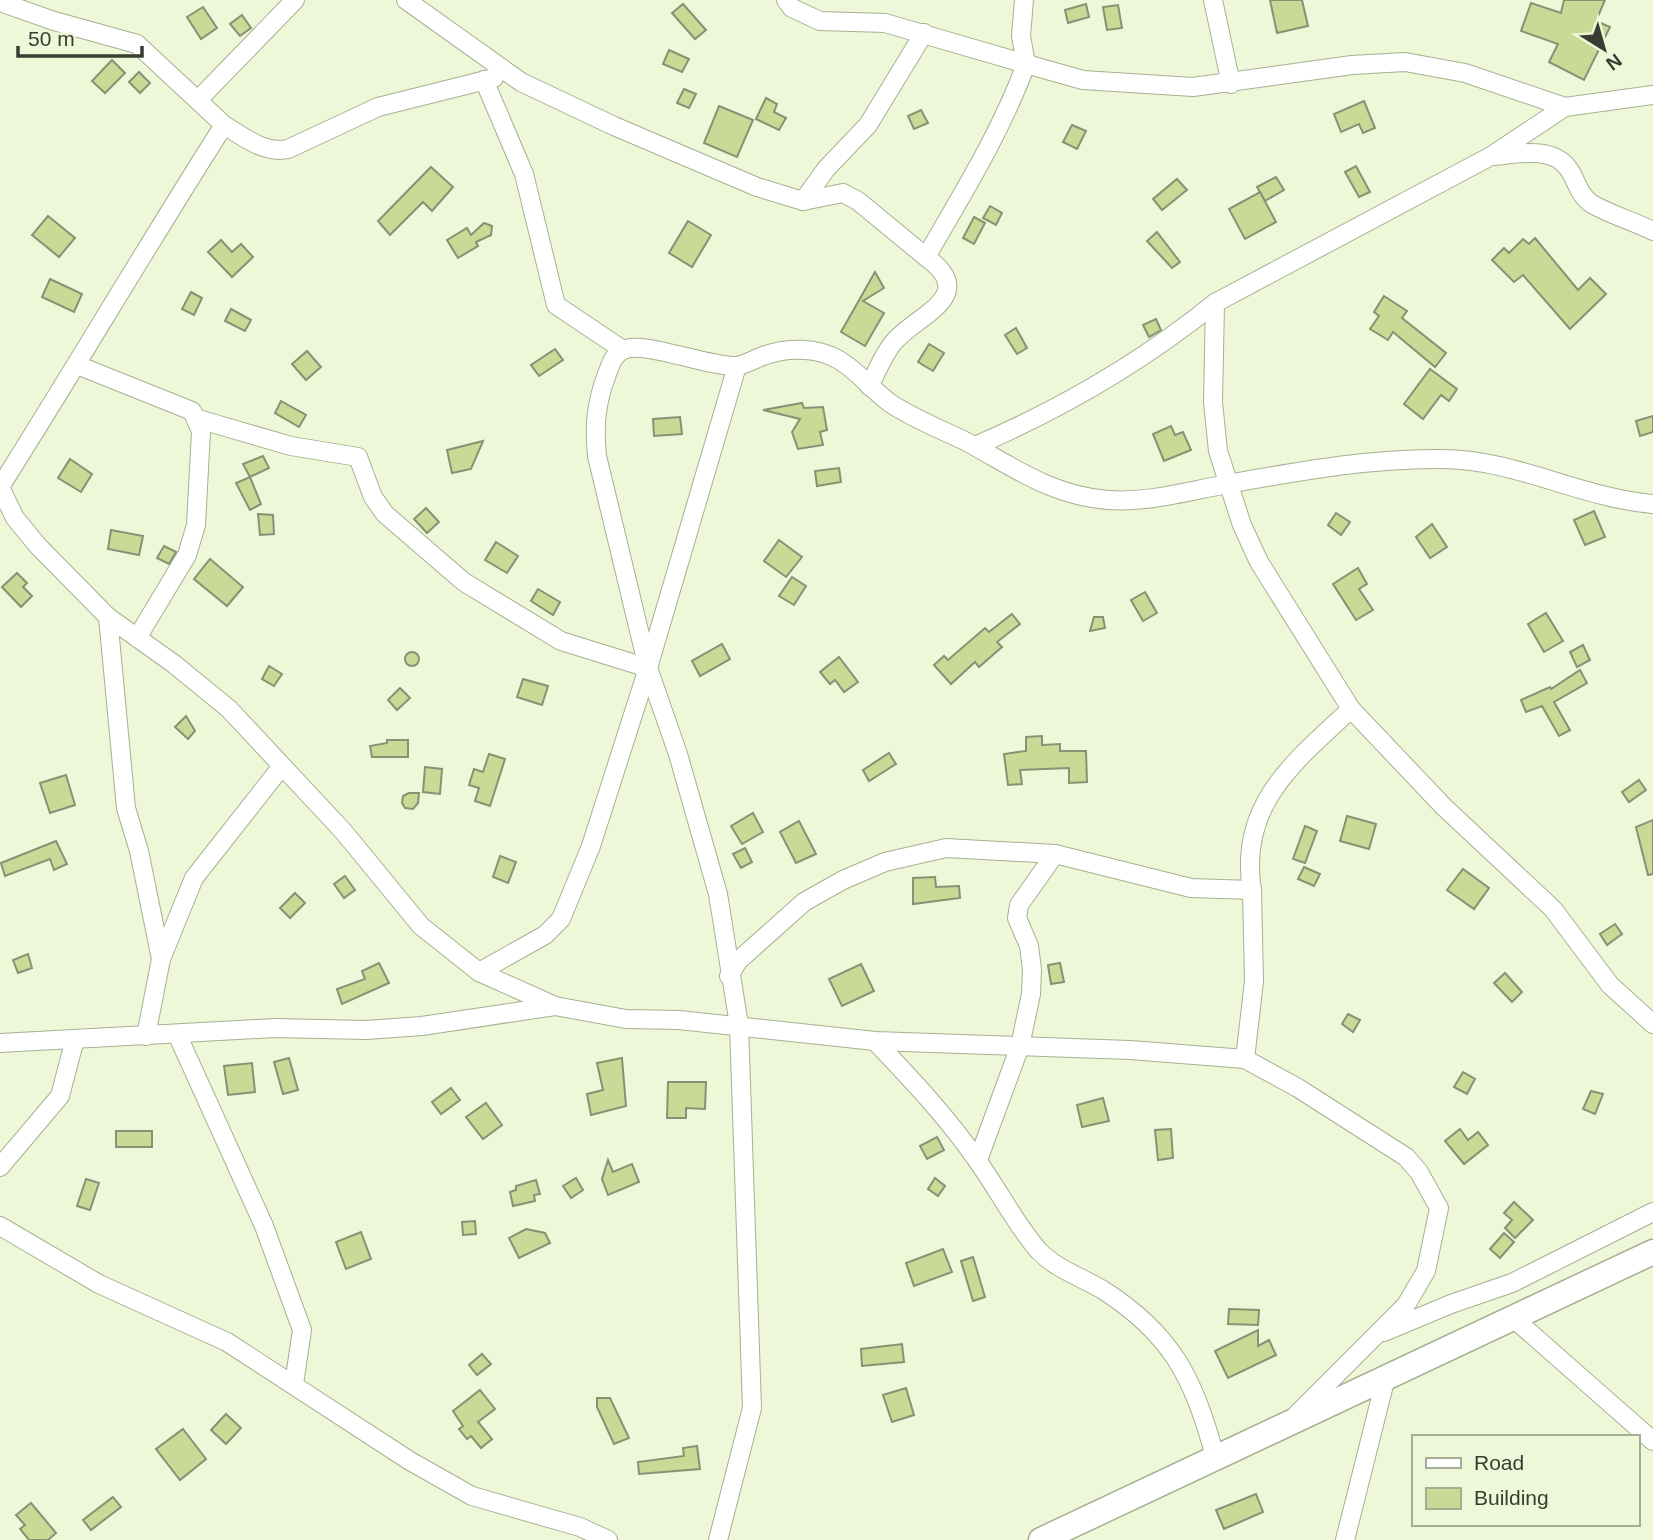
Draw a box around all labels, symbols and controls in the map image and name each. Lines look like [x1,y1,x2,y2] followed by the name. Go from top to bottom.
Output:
[18,14,142,58] scale bar
[1569,14,1639,84] north arrow
[28,27,75,50] text: 50 m
[1602,50,1626,75] text: N
[1412,1435,1639,1526] legend
[1474,1451,1524,1474] text: Road
[1474,1486,1549,1509] text: Building

